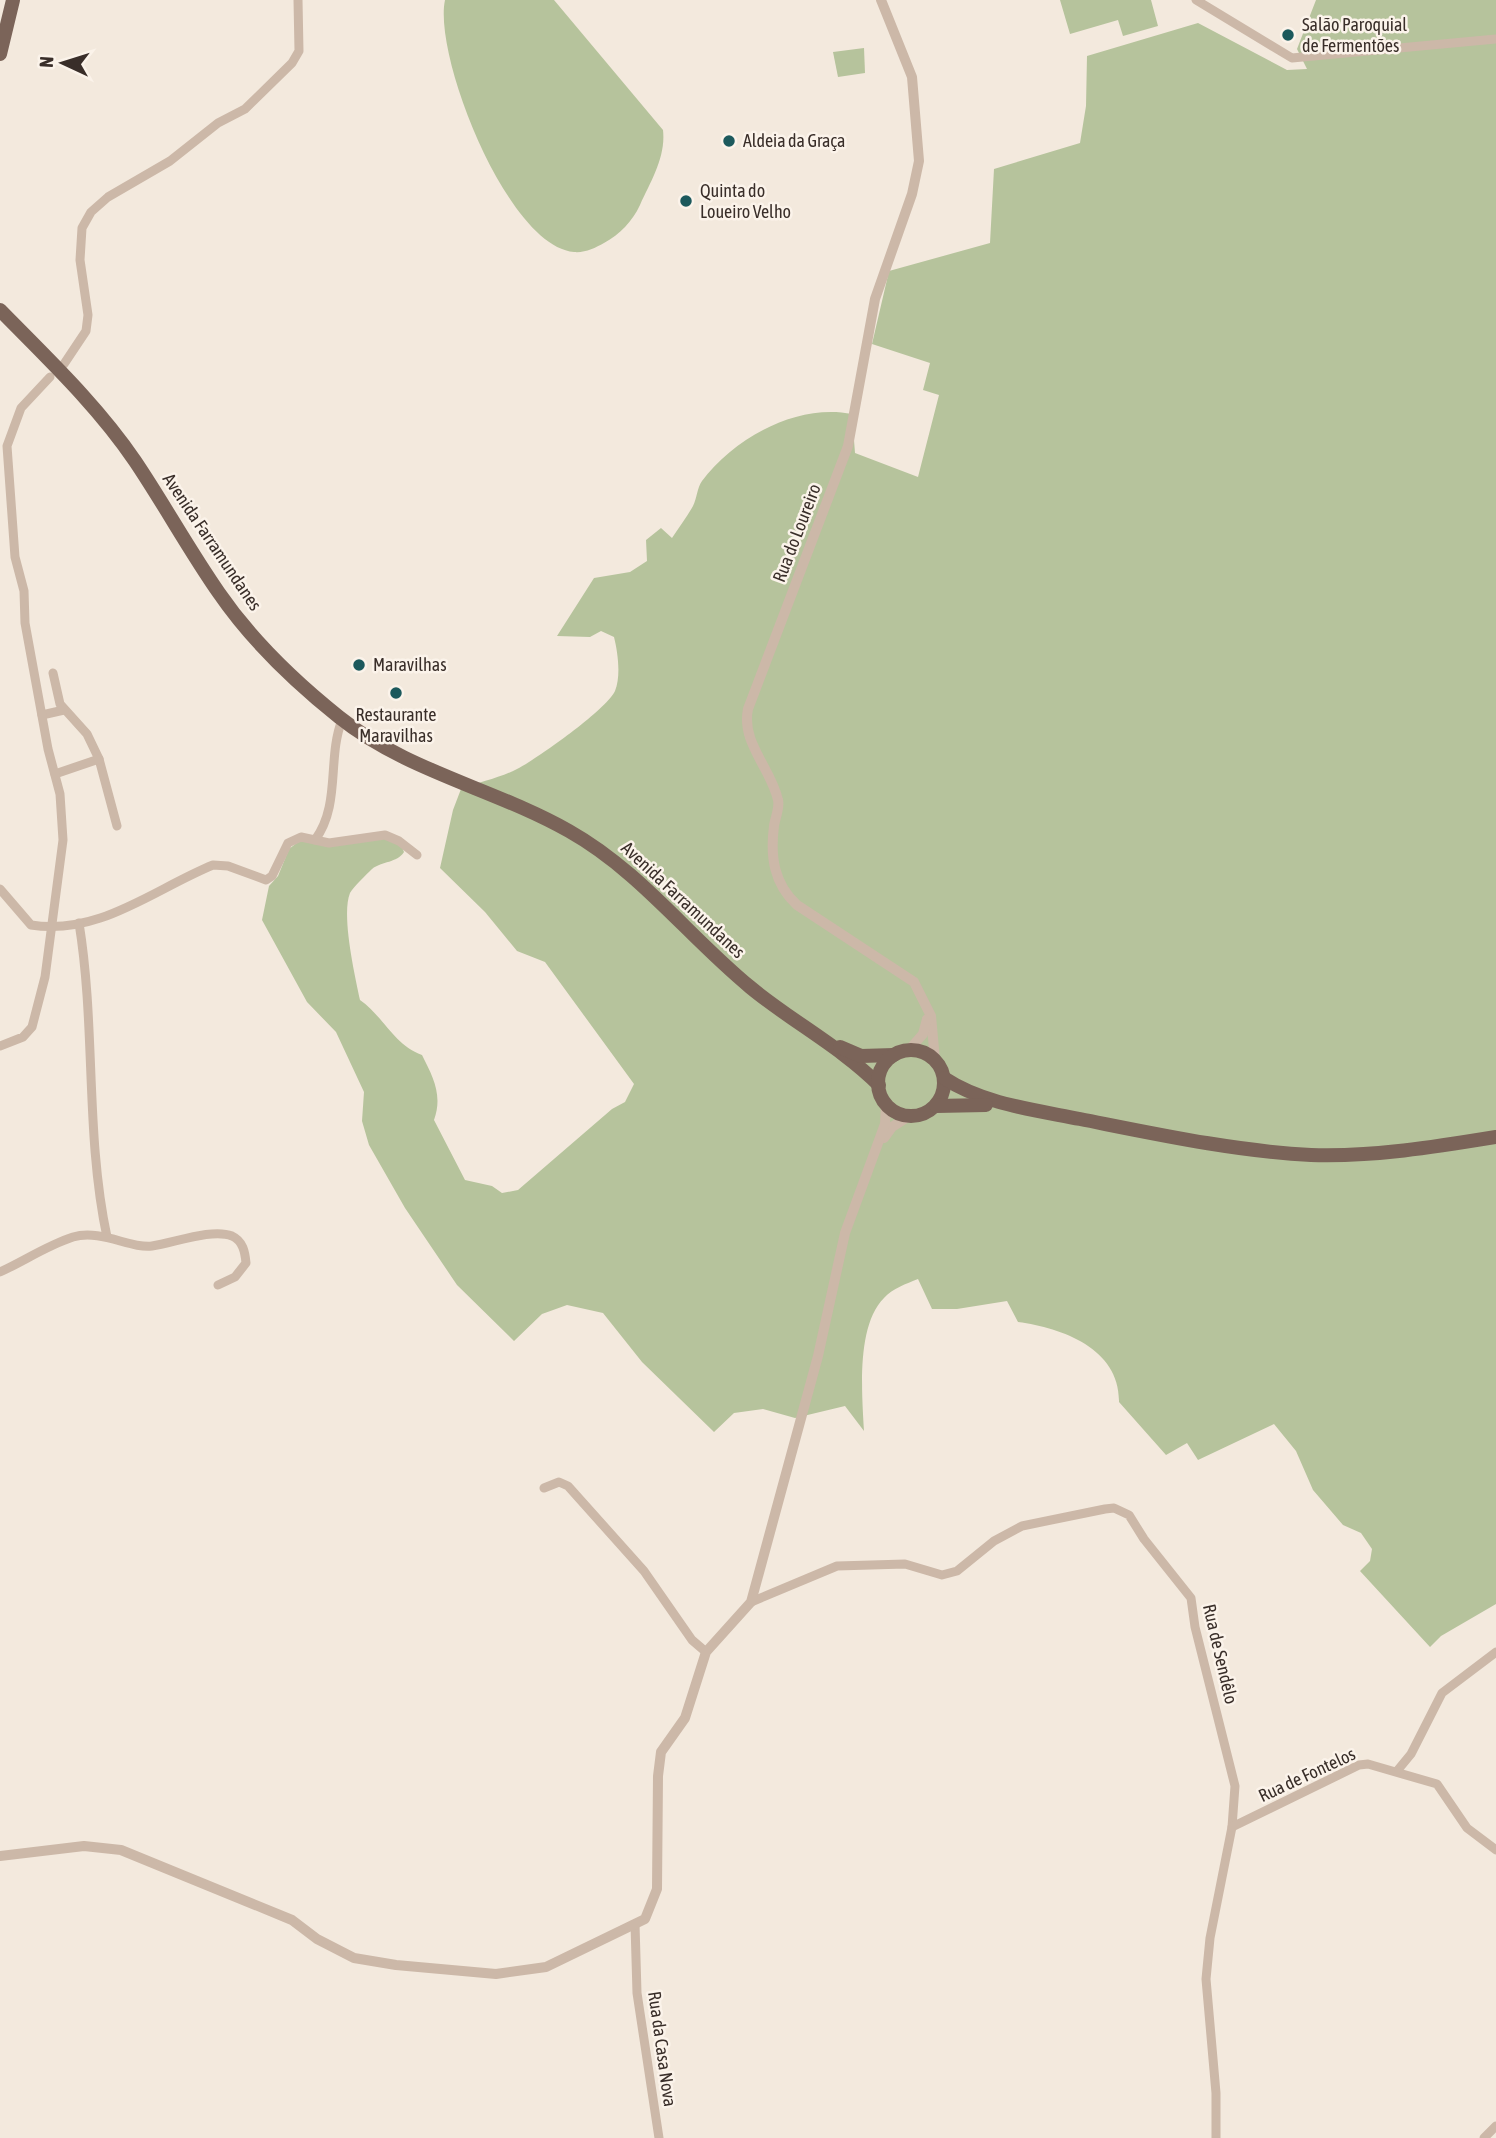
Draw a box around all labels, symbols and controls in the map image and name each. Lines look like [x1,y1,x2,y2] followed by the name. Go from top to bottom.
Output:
[1302,14,1407,56] place label: Salão Paroquial de Fermentões
[1280,27,1296,43] marker: Salão Paroquial de Fermentões
[28,28,98,98] north arrow
[35,55,57,68] text: N
[743,130,845,151] place label: Aldeia da Graça
[721,133,737,149] marker: Aldeia da Graça
[700,180,791,222] place label: Quinta do Loueiro Velho
[678,193,694,209] marker: Quinta do Loueiro Velho
[159,469,266,614] street label: Avenida Farramundanes
[768,481,825,585] street label: Rua do Loureiro
[373,654,447,675] place label: Maravilhas
[351,657,367,673] marker: Maravilhas
[388,685,404,701] marker: Restaurante Maravilhas
[356,704,437,746] place label: Restaurante Maravilhas
[617,837,749,962] street label: Avenida Farramundanes
[1199,1602,1242,1706] street label: Rua de Sendêlo
[1255,1743,1359,1806] street label: Rua de Fontelos
[644,1990,681,2108] street label: Rua da Casa Nova

